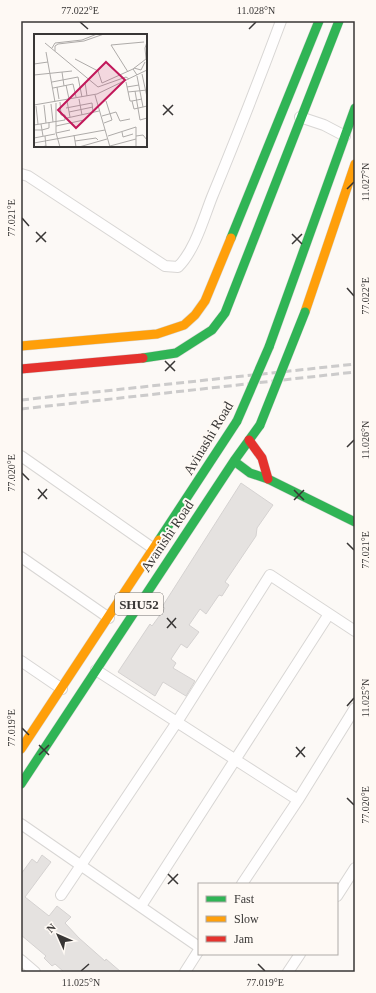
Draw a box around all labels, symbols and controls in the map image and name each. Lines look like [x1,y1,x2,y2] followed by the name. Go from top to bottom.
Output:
[61,5,99,16] text: 77.022°E
[237,5,275,16] text: 11.028°N
[34,34,147,147] inset map
[360,163,371,201] text: 11.027°N
[6,199,17,237] text: 77.021°E
[360,277,371,315] text: 77.022°E
[181,399,236,478] street label: Avinashi Road
[360,421,371,459] text: 11.026°N
[6,454,17,492] text: 77.020°E
[138,498,197,575] street label: Avanishi Road
[360,531,371,569] text: 77.021°E
[115,593,163,615] road number: SHU52
[360,679,371,717] text: 11.025°N
[6,709,17,747] text: 77.019°E
[360,786,371,824] text: 77.020°E
[198,883,338,955] legend
[234,892,255,906] text: Fast
[234,912,259,926] text: Slow
[38,915,78,955] north arrow
[44,921,58,935] text: N
[234,932,254,946] text: Jam
[62,977,100,988] text: 11.025°N
[246,977,284,988] text: 77.019°E

